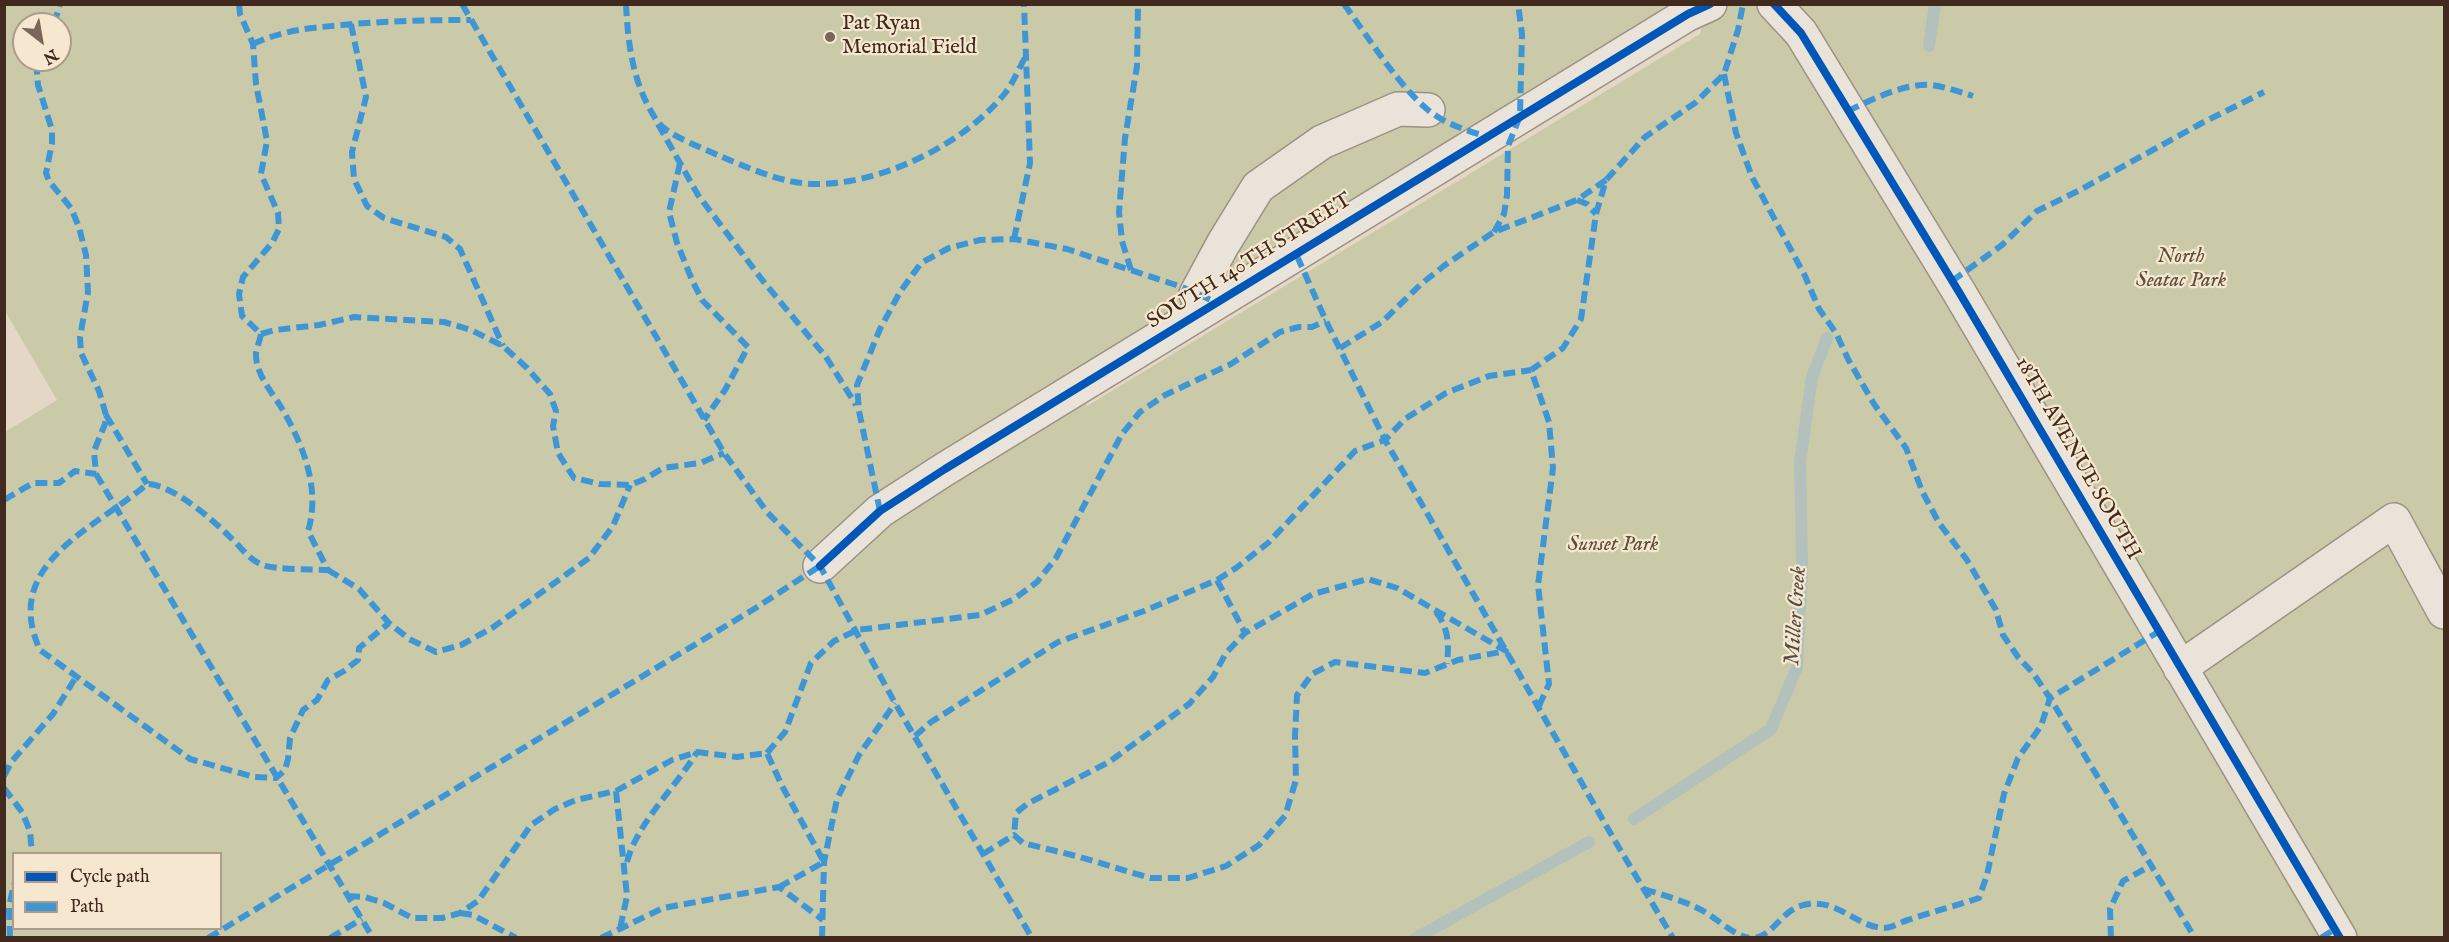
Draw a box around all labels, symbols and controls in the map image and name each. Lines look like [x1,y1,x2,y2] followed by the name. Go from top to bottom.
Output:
[12,12,72,72] north arrow
[842,12,977,62] place label: Pat Ryan Memorial Field
[823,30,837,44] marker: Pat Ryan Memorial Field
[39,44,61,68] text: N
[1143,189,1357,335] street label: SOUTH 140TH STREET
[2136,245,2226,295] park label: North Seatac Park
[2009,353,2145,565] street label: 18TH AVENUE SOUTH
[1568,533,1658,559] park label: Sunset Park
[1780,565,1814,667] water label: Miller Creek
[12,852,222,930] legend
[70,866,150,889] text: Cycle path
[70,896,104,919] text: Path

